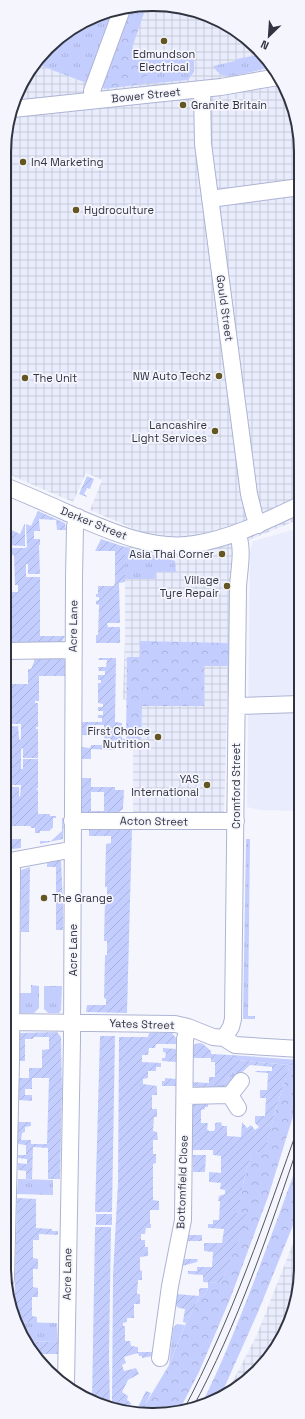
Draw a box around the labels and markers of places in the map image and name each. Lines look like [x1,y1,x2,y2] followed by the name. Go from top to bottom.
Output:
[159,36,169,46] marker: Edmundson Electrical
[133,47,195,74] place label: Edmundson Electrical
[191,98,267,112] place label: Granite Britain
[178,100,188,110] marker: Granite Britain
[31,155,104,169] place label: In4 Marketing
[18,157,28,167] marker: In4 Marketing
[84,203,154,217] place label: Hydroculture
[71,205,81,215] marker: Hydroculture
[133,369,211,383] place label: NW Auto Techz
[33,371,77,385] place label: The Unit
[214,371,224,381] marker: NW Auto Techz
[20,373,30,383] marker: The Unit
[132,418,207,445] place label: Lancashire Light Services
[210,426,220,436] marker: Lancashire Light Services
[129,547,214,561] place label: Asia Thai Corner
[217,549,227,559] marker: Asia Thai Corner
[160,573,219,600] place label: Village Tyre Repair
[222,581,232,591] marker: Village Tyre Repair
[87,724,150,751] place label: First Choice Nutrition
[153,732,163,742] marker: First Choice Nutrition
[131,772,199,799] place label: YAS International
[202,780,212,790] marker: YAS International
[52,891,112,905] place label: The Grange
[39,893,49,903] marker: The Grange

